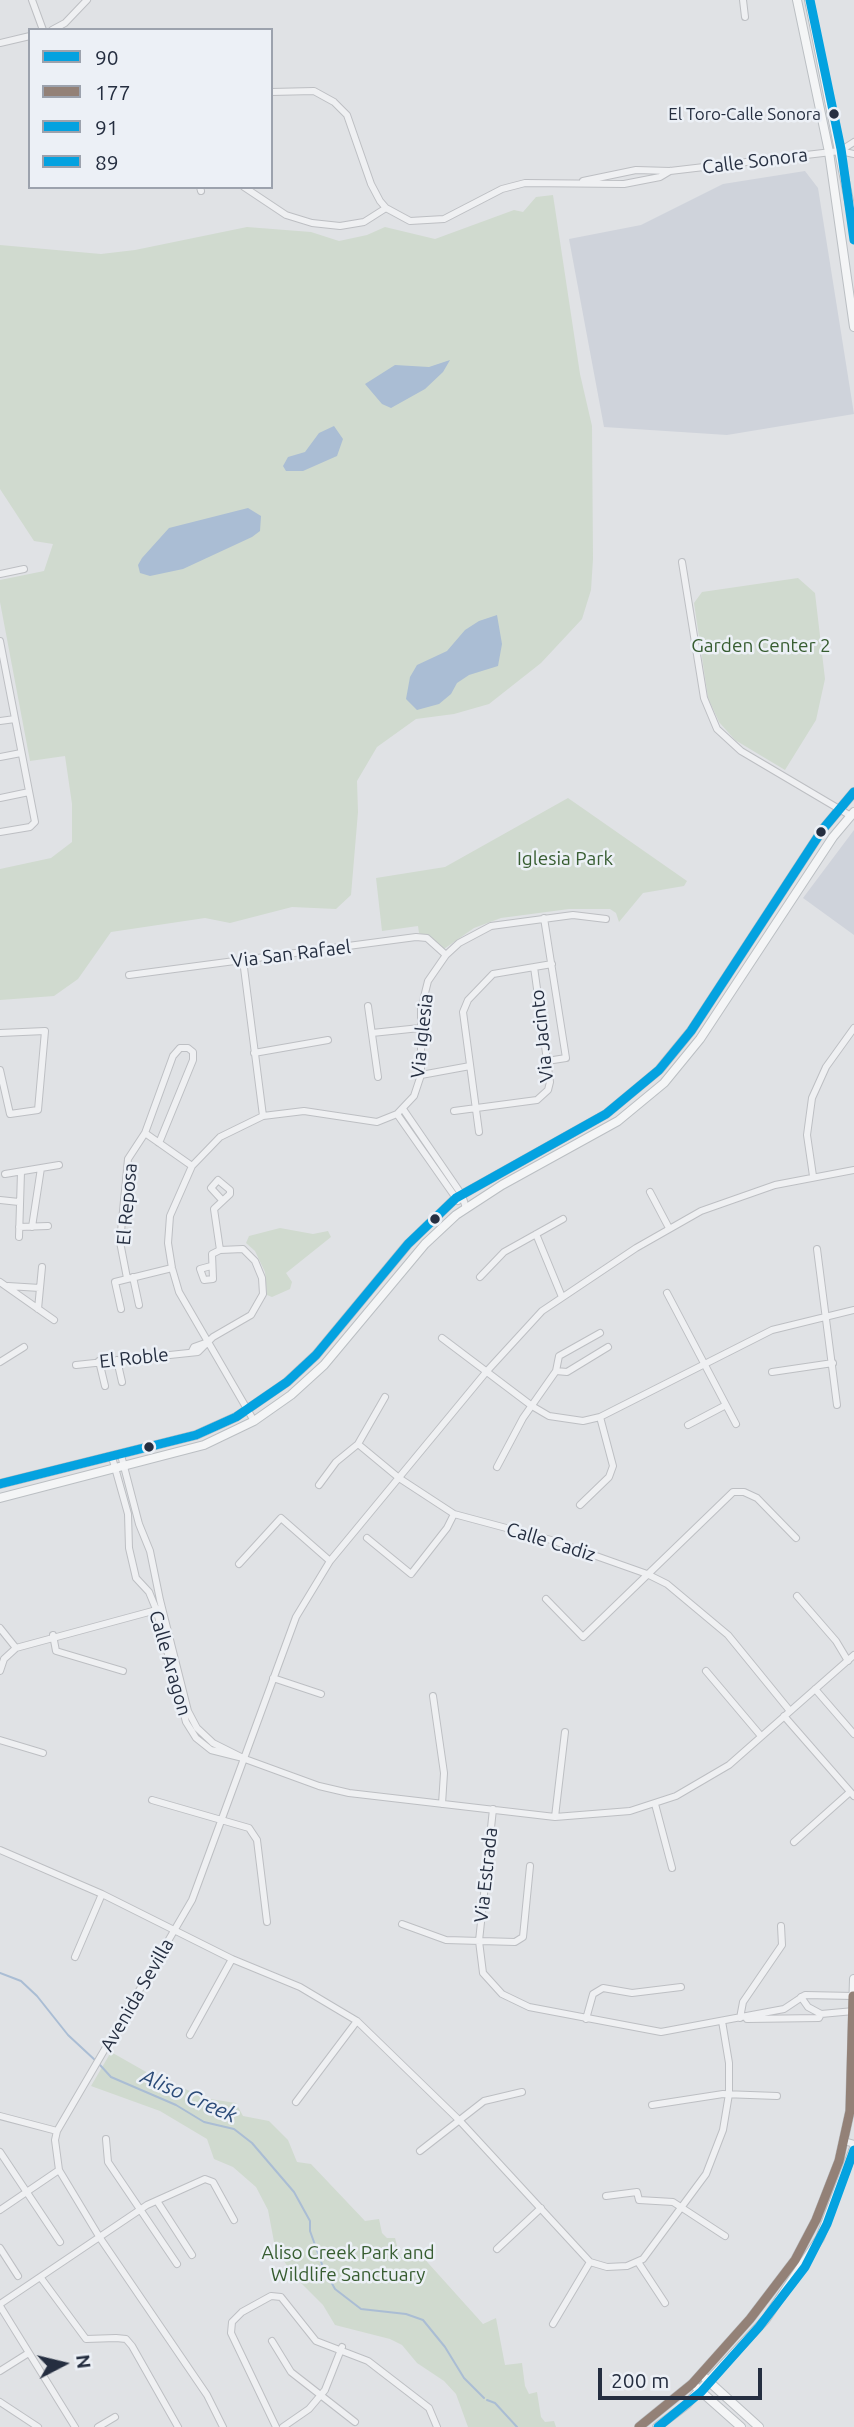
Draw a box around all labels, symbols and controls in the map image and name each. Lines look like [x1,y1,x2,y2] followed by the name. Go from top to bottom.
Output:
[28,28,273,189] legend
[95,45,119,69] text: 90
[95,80,131,104] text: 177
[668,104,821,124] place label: El Toro-Calle Sonora
[827,107,841,121] marker: El Toro-Calle Sonora
[95,115,119,139] text: 91
[701,143,809,179] street label: Calle Sonora
[95,150,119,174] text: 89
[691,635,831,657] park label: Garden Center 2
[814,825,828,839] unlabelled marker
[517,848,613,870] park label: Iglesia Park
[230,935,352,973] street label: Via San Rafael
[526,988,558,1084] street label: Via Jacinto
[406,992,438,1080] street label: Via Iglesia
[112,1162,142,1246] street label: El Reposa
[428,1212,442,1226] unlabelled marker
[98,1343,170,1373] street label: El Roble
[142,1440,156,1454] unlabelled marker
[504,1518,598,1566] street label: Calle Cadiz
[144,1608,196,1718] street label: Calle Aragon
[470,1826,502,1924] street label: Via Estrada
[95,1934,179,2056] street label: Avenida Sevilla
[137,2064,241,2128] water label: Aliso Creek
[261,2242,435,2286] park label: Aliso Creek Park and Wildlife Sanctuary
[28,2329,98,2399] north arrow
[72,2353,96,2370] text: N
[602,2354,766,2398] scale bar
[611,2368,669,2392] text: 200 m

